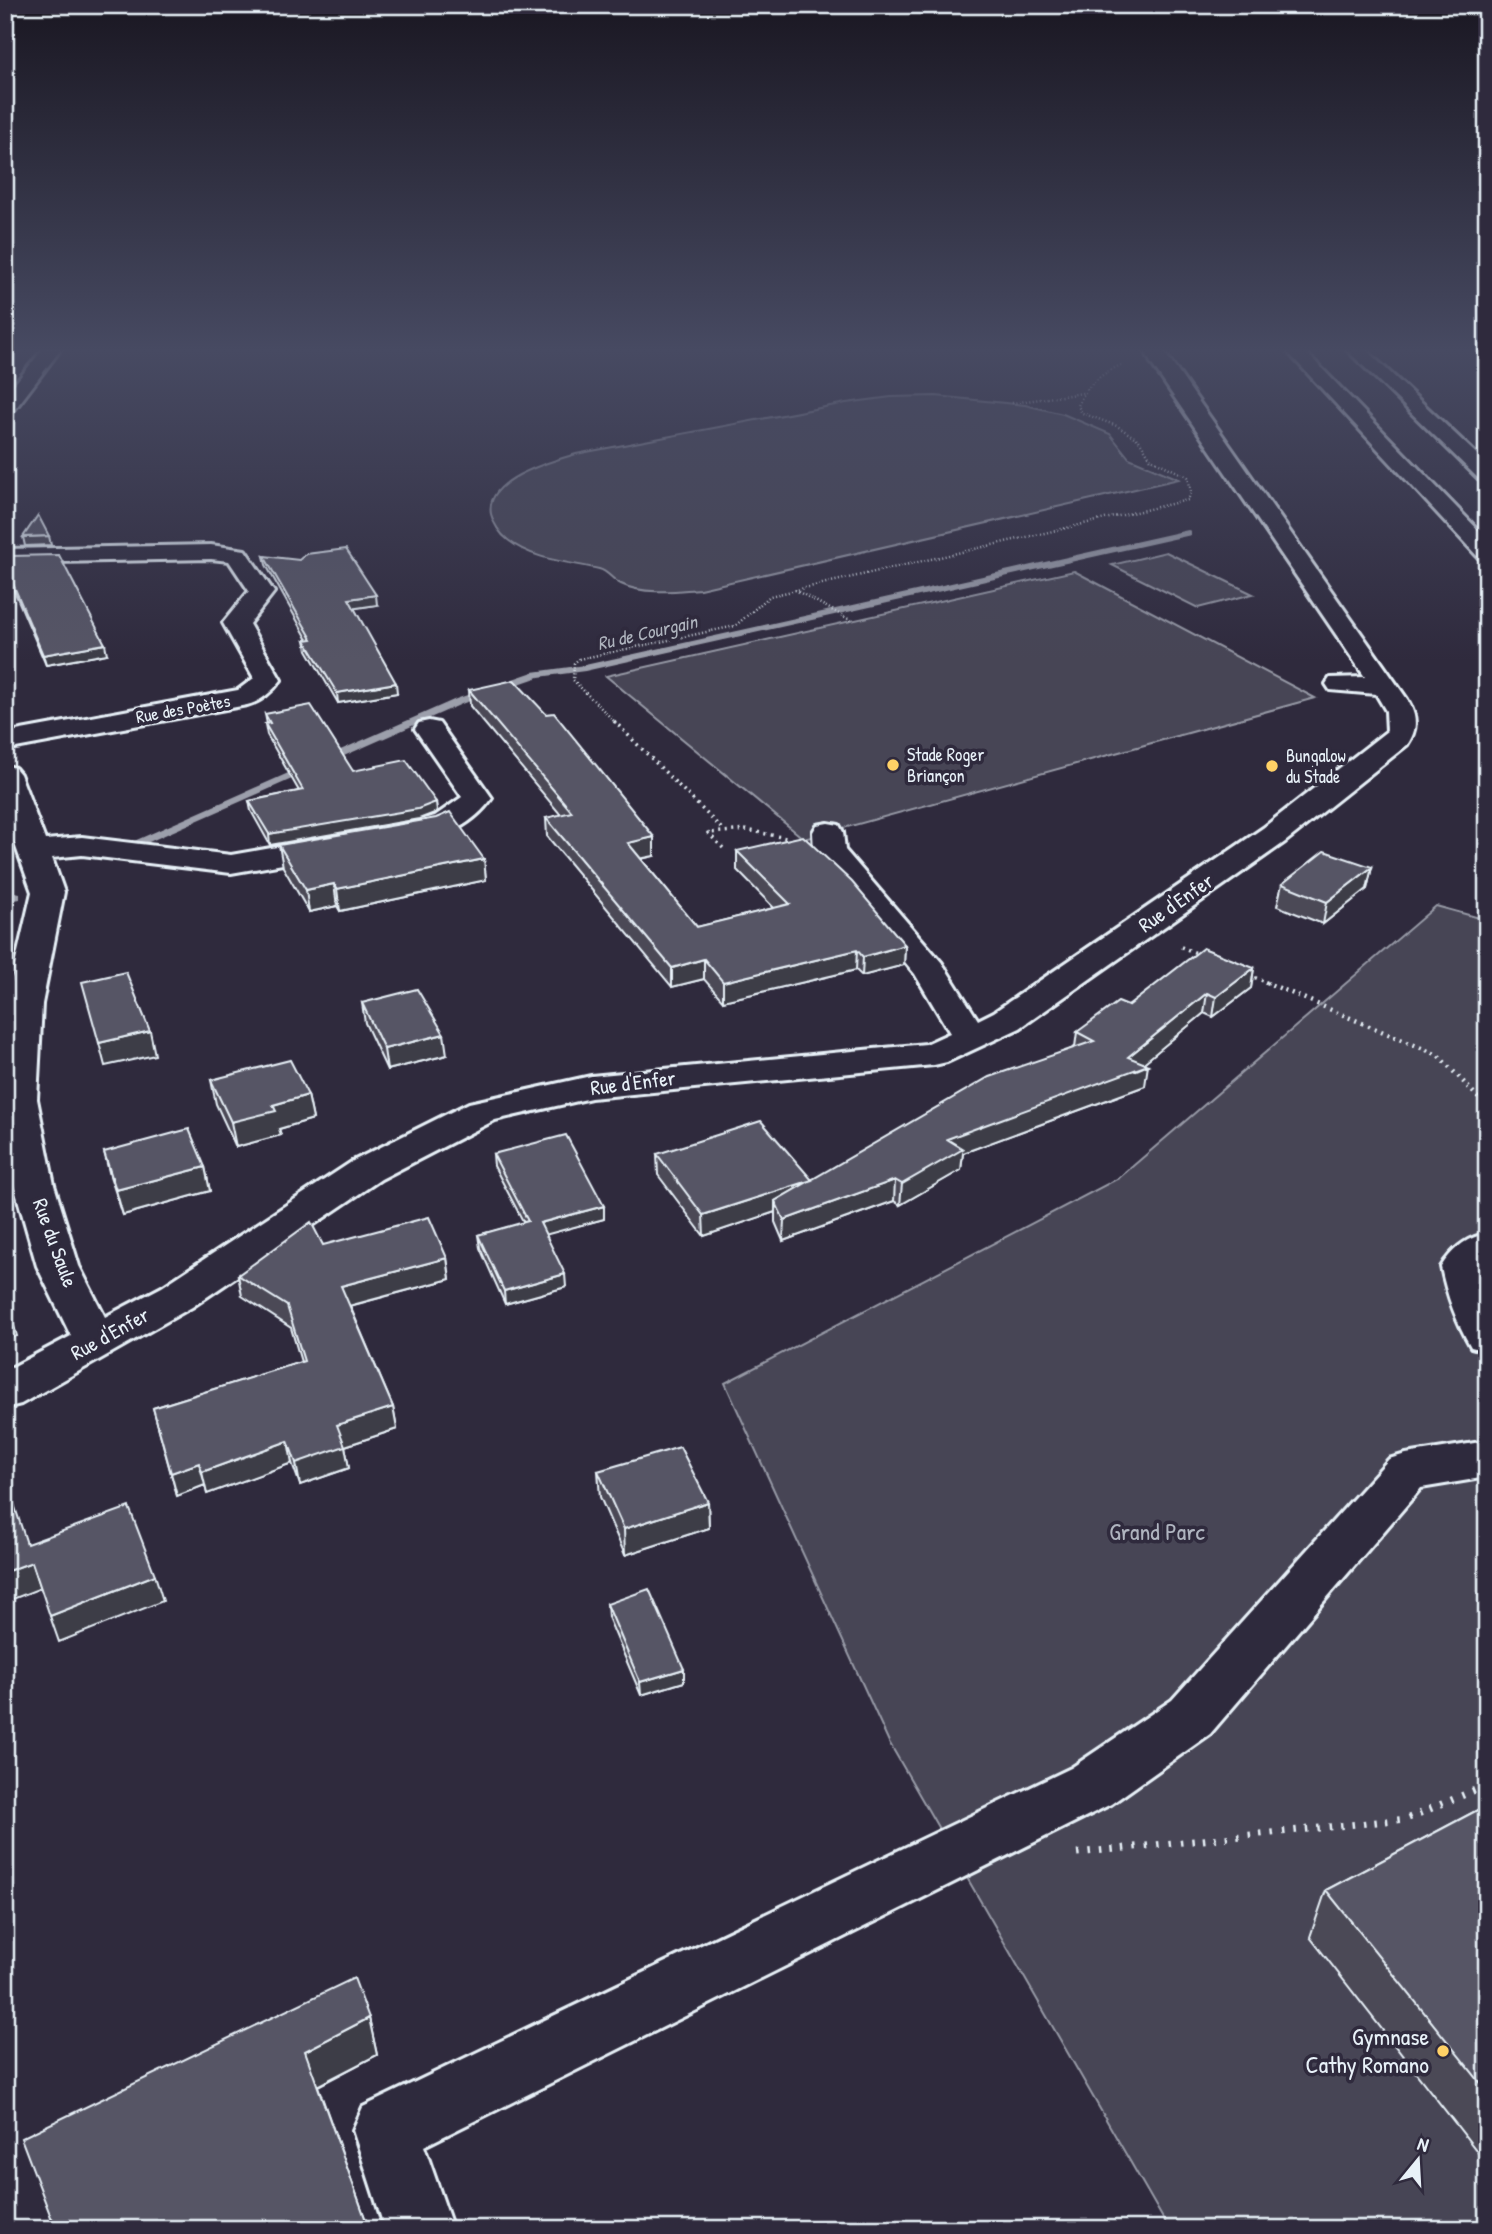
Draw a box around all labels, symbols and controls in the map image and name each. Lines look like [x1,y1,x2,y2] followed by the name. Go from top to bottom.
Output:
[595,608,701,656] water label: Ru de Courgain
[134,688,232,729] street label: Rue des Poètes
[907,742,984,788] place label: Stade Roger Briançon
[1286,743,1346,789] place label: Bungalow du Stade
[885,757,901,773] marker: Stade Roger Briançon
[1264,758,1280,774] marker: Bungalow du Stade
[1132,866,1219,939] street label: Rue d'Enfer
[589,1063,677,1102] street label: Rue d'Enfer
[26,1194,85,1291] street label: Rue du Saule
[65,1300,154,1367] street label: Rue d'Enfer
[1109,1515,1205,1547] park label: Grand Parc
[1306,2020,1429,2080] place label: Gymnase Cathy Romano
[1435,2043,1451,2059] marker: Gymnase Cathy Romano
[1384,2126,1454,2196] north arrow
[1414,2130,1432,2158] text: N

